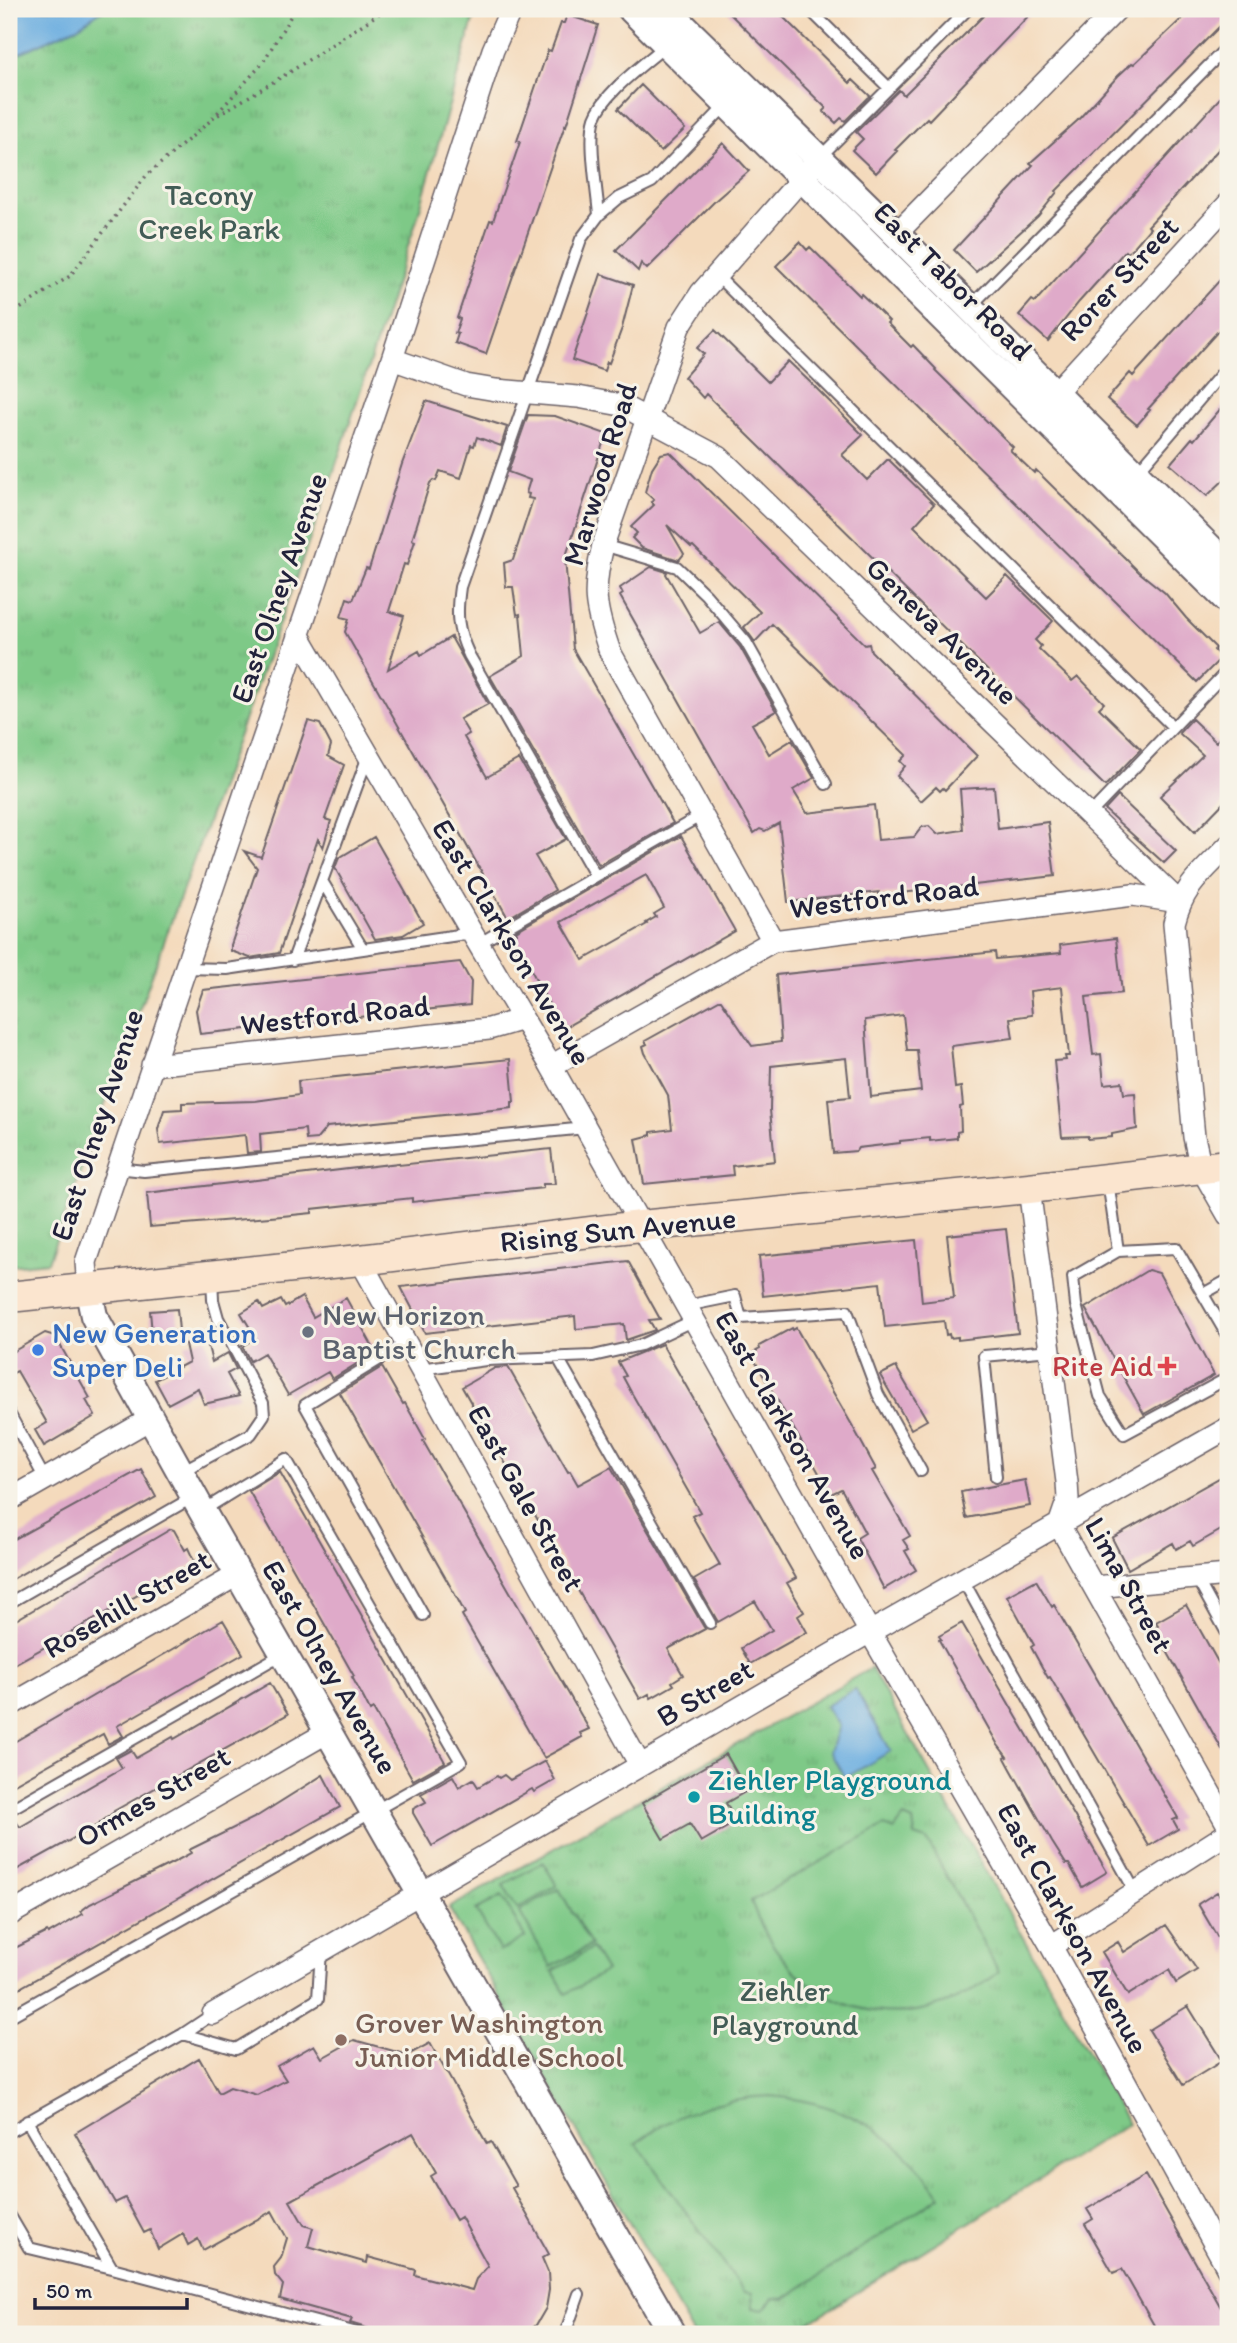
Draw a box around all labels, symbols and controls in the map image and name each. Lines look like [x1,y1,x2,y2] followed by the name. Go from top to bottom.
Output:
[138,176,280,247] park label: Tacony Creek Park
[866,194,1040,368] street label: East Tabor Road
[1051,208,1186,349] street label: Rorer Street
[554,377,645,570] street label: Marwood Road
[222,468,335,708] street label: East Olney Avenue
[858,549,1026,713] street label: Geneva Avenue
[424,812,601,1072] street label: East Clarkson Avenue
[787,867,981,926] street label: Westford Road
[238,986,431,1043] street label: Westford Road
[42,1005,151,1245] street label: East Olney Avenue
[498,1199,738,1260] street label: Rising Sun Avenue
[322,1296,516,1367] place label: New Horizon Baptist Church
[707,1304,880,1566] street label: East Clarkson Avenue
[52,1314,257,1385] place label: New Generation Super Deli
[300,1324,316,1340] marker: New Horizon Baptist Church
[30,1342,46,1358] marker: New Generation Super Deli
[1052,1347,1153,1384] place label: Rite Aid
[1159,1358,1175,1374] marker: Rite Aid
[460,1398,593,1598] street label: East Gale Street
[1077,1510,1182,1659] street label: Lima Street
[36,1541,217,1666] street label: Rosehill Street
[254,1553,407,1780] street label: East Olney Avenue
[650,1650,760,1735] street label: B Street
[69,1738,236,1856] street label: Ormes Street
[708,1761,952,1832] place label: Ziehler Playground Building
[686,1789,702,1805] marker: Ziehler Playground Building
[989,1796,1158,2060] street label: East Clarkson Avenue
[712,1972,858,2043] park label: Ziehler Playground
[355,2004,624,2075] place label: Grover Washington Junior Middle School
[333,2032,349,2048] marker: Grover Washington Junior Middle School
[35,2266,187,2310] scale bar
[46,2278,93,2303] text: 50 m

